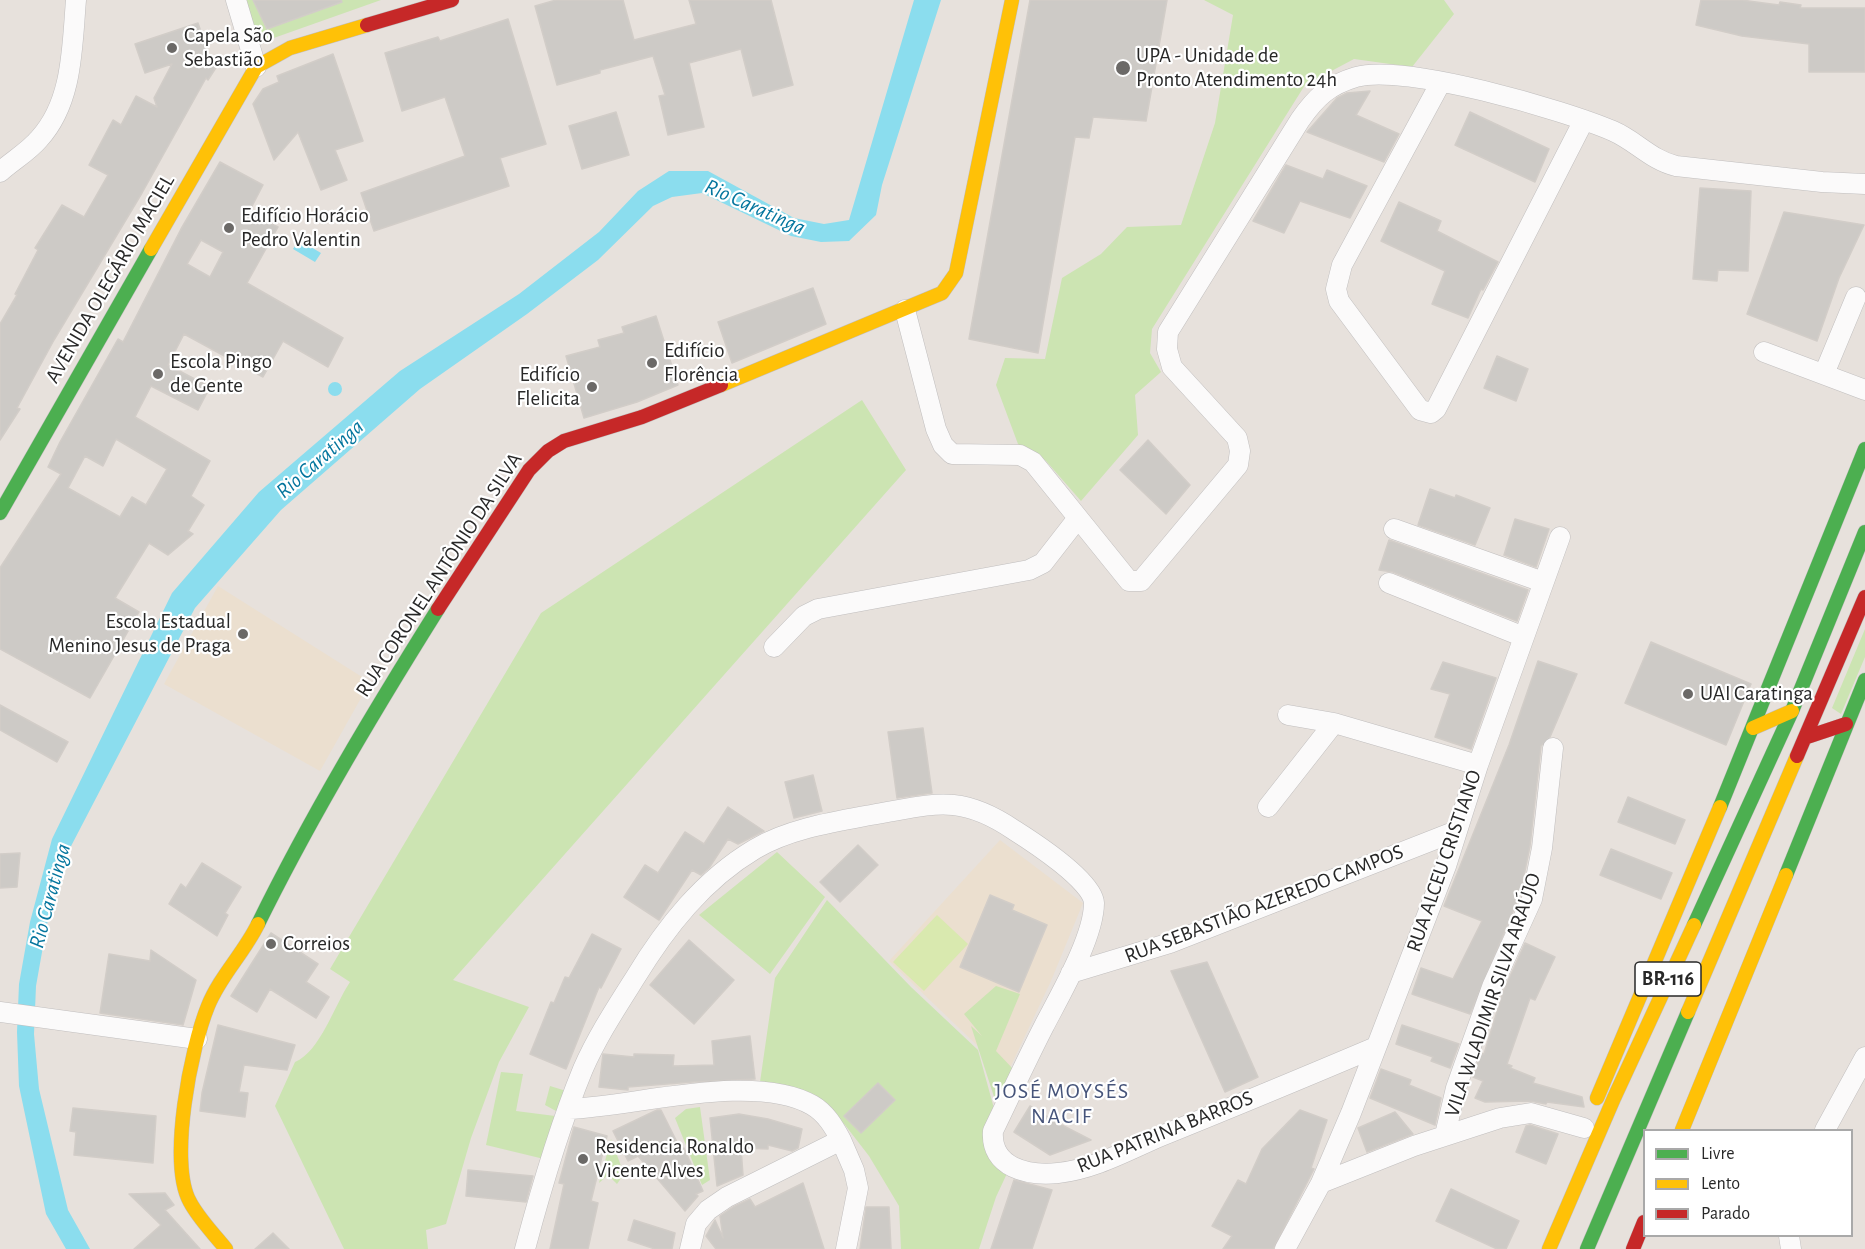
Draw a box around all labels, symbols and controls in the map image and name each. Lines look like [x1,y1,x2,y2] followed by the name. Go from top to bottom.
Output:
[184,23,273,73] place label: Capela São Sebastião
[165,41,179,55] marker: Capela São Sebastião
[1136,43,1337,93] place label: UPA - Unidade de Pronto Atendimento 24h
[1114,59,1132,77] marker: UPA - Unidade de Pronto Atendimento 24h
[40,170,180,388] street label: AVENIDA OLEGÁRIO MACIEL
[701,173,809,241] water label: Rio Caratinga
[241,203,369,253] place label: Edifício Horácio Pedro Valentin
[222,221,236,235] marker: Edifício Horácio Pedro Valentin
[664,338,739,388] place label: Edifício Florência
[170,349,272,399] place label: Escola Pingo de Gente
[645,356,659,370] marker: Edifício Florência
[516,362,580,412] place label: Edifício Flelicita
[151,367,165,381] marker: Escola Pingo de Gente
[585,380,599,394] marker: Edifício Flelicita
[271,414,369,504] water label: Rio Caratinga
[350,448,528,702] street label: RUA CORONEL ANTÔNIO DA SILVA
[49,609,231,659] place label: Escola Estadual Menino Jesus de Praga
[236,627,250,641] marker: Escola Estadual Menino Jesus de Praga
[1700,681,1813,707] place label: UAI Caratinga
[1681,687,1695,701] marker: UAI Caratinga
[1401,767,1487,955] street label: RUA ALCEU CRISTIANO
[1121,839,1407,969] street label: RUA SEBASTIÃO AZEREDO CAMPOS
[23,841,77,951] water label: Rio Caratinga
[1439,870,1547,1120] street label: VILA WLADIMIR SILVA ARAÚJO
[283,931,350,957] place label: Correios
[264,937,278,951] marker: Correios
[1635,962,1701,996] road number: BR-116
[994,1078,1130,1130] district label: JOSÉ MOYSÉS NACIF
[1073,1085,1257,1179] street label: RUA PATRINA BARROS
[1643,1129,1853,1237] legend
[595,1134,754,1184] place label: Residencia Ronaldo Vicente Alves
[1701,1145,1735,1163] text: Livre
[576,1152,590,1166] marker: Residencia Ronaldo Vicente Alves
[1701,1175,1740,1193] text: Lento
[1701,1205,1750,1223] text: Parado

